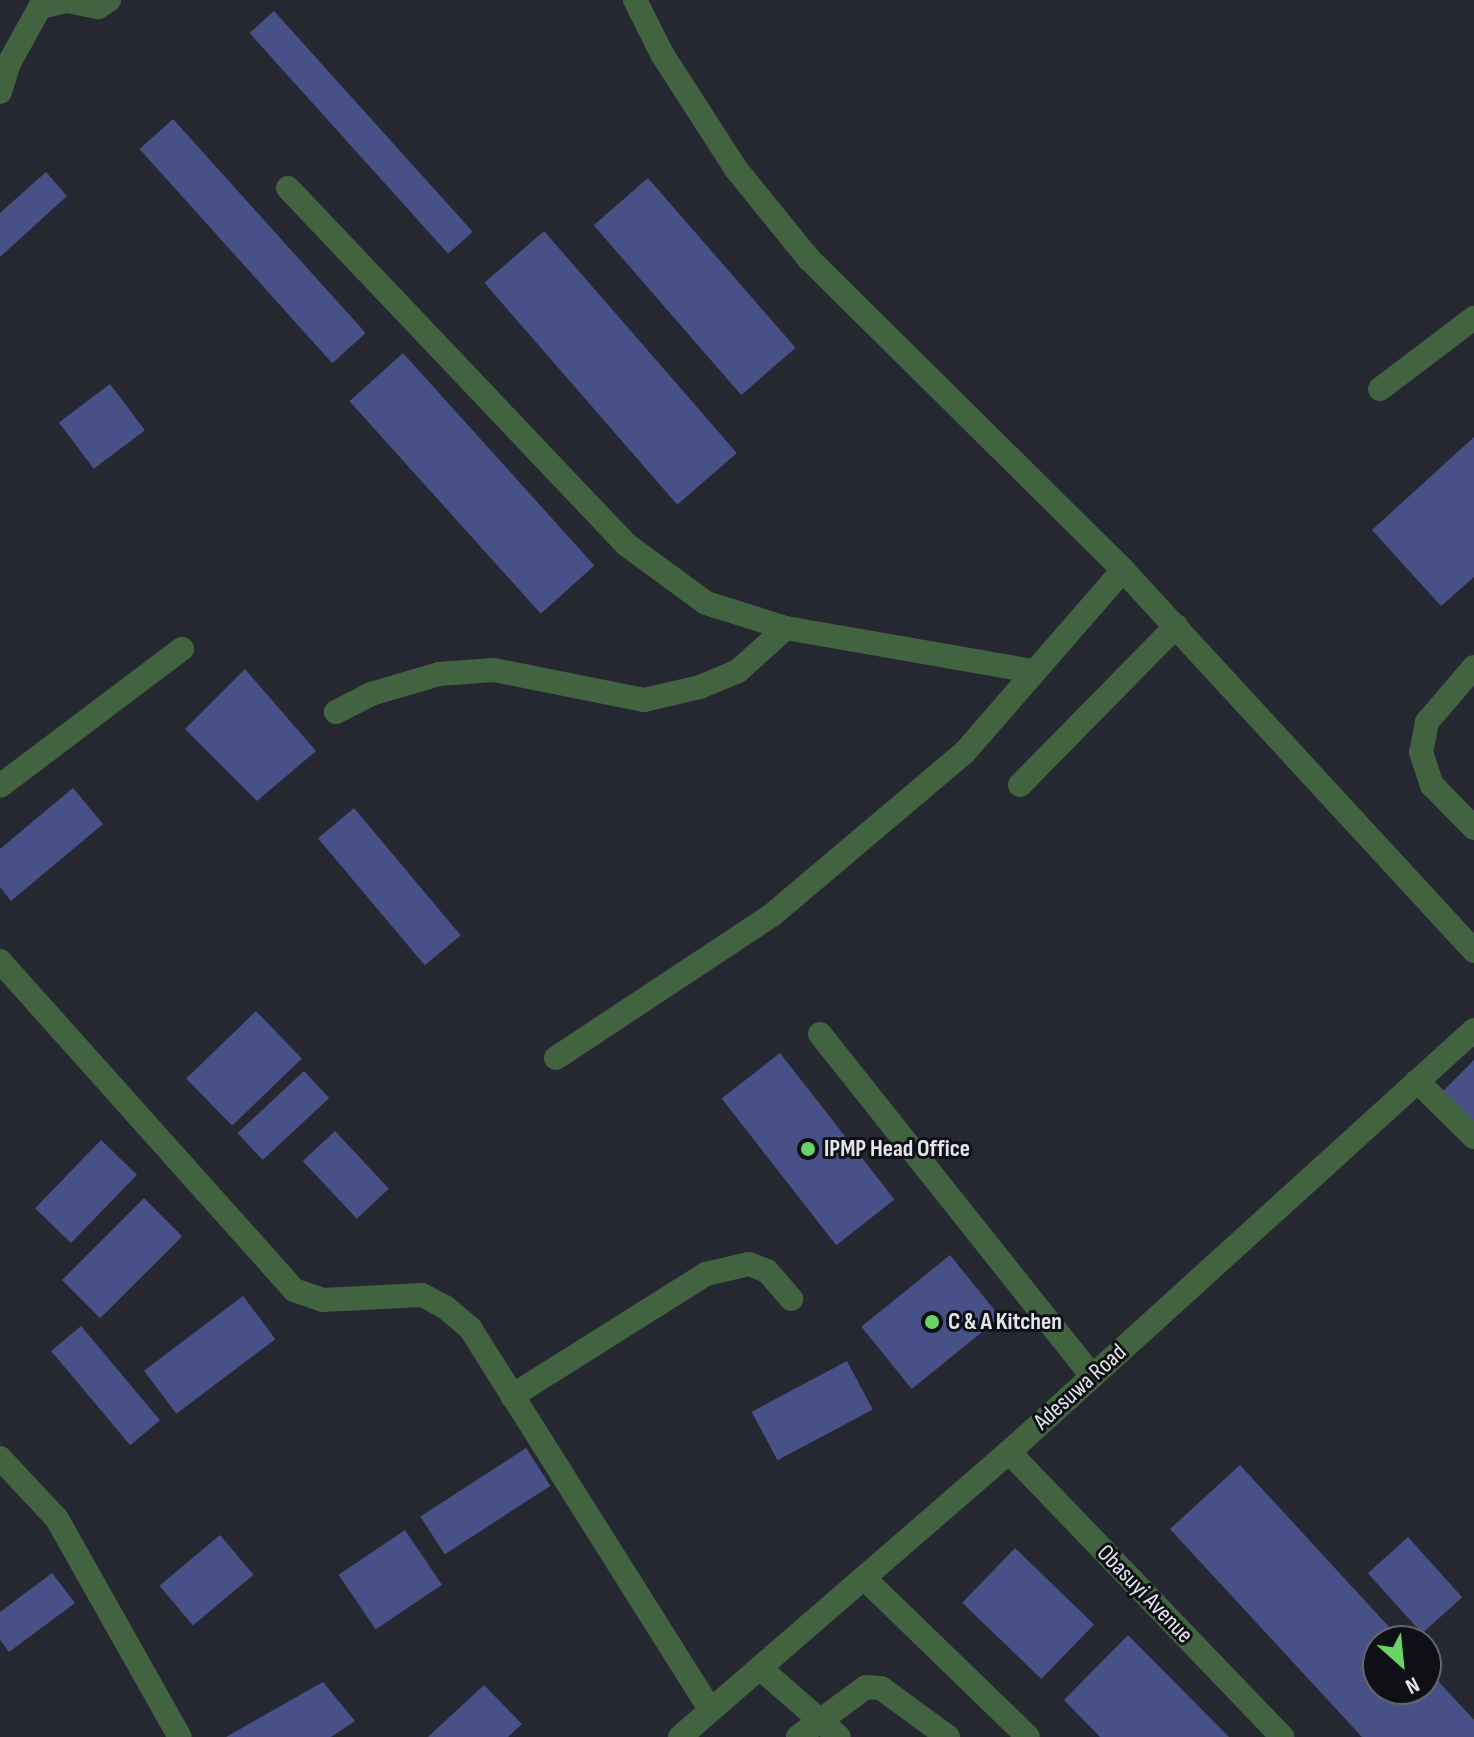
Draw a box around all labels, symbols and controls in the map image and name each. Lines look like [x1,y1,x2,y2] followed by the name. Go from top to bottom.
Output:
[824,1135,970,1163] place label: IPMP Head Office
[799,1140,817,1158] marker: IPMP Head Office
[948,1308,1062,1336] place label: C & A Kitchen
[923,1313,941,1331] marker: C & A Kitchen
[1028,1338,1132,1436] street label: Adesuwa Road
[1091,1539,1199,1649] street label: Obasuyi Avenue
[1362,1625,1442,1705] north arrow
[1401,1670,1424,1700] text: N

